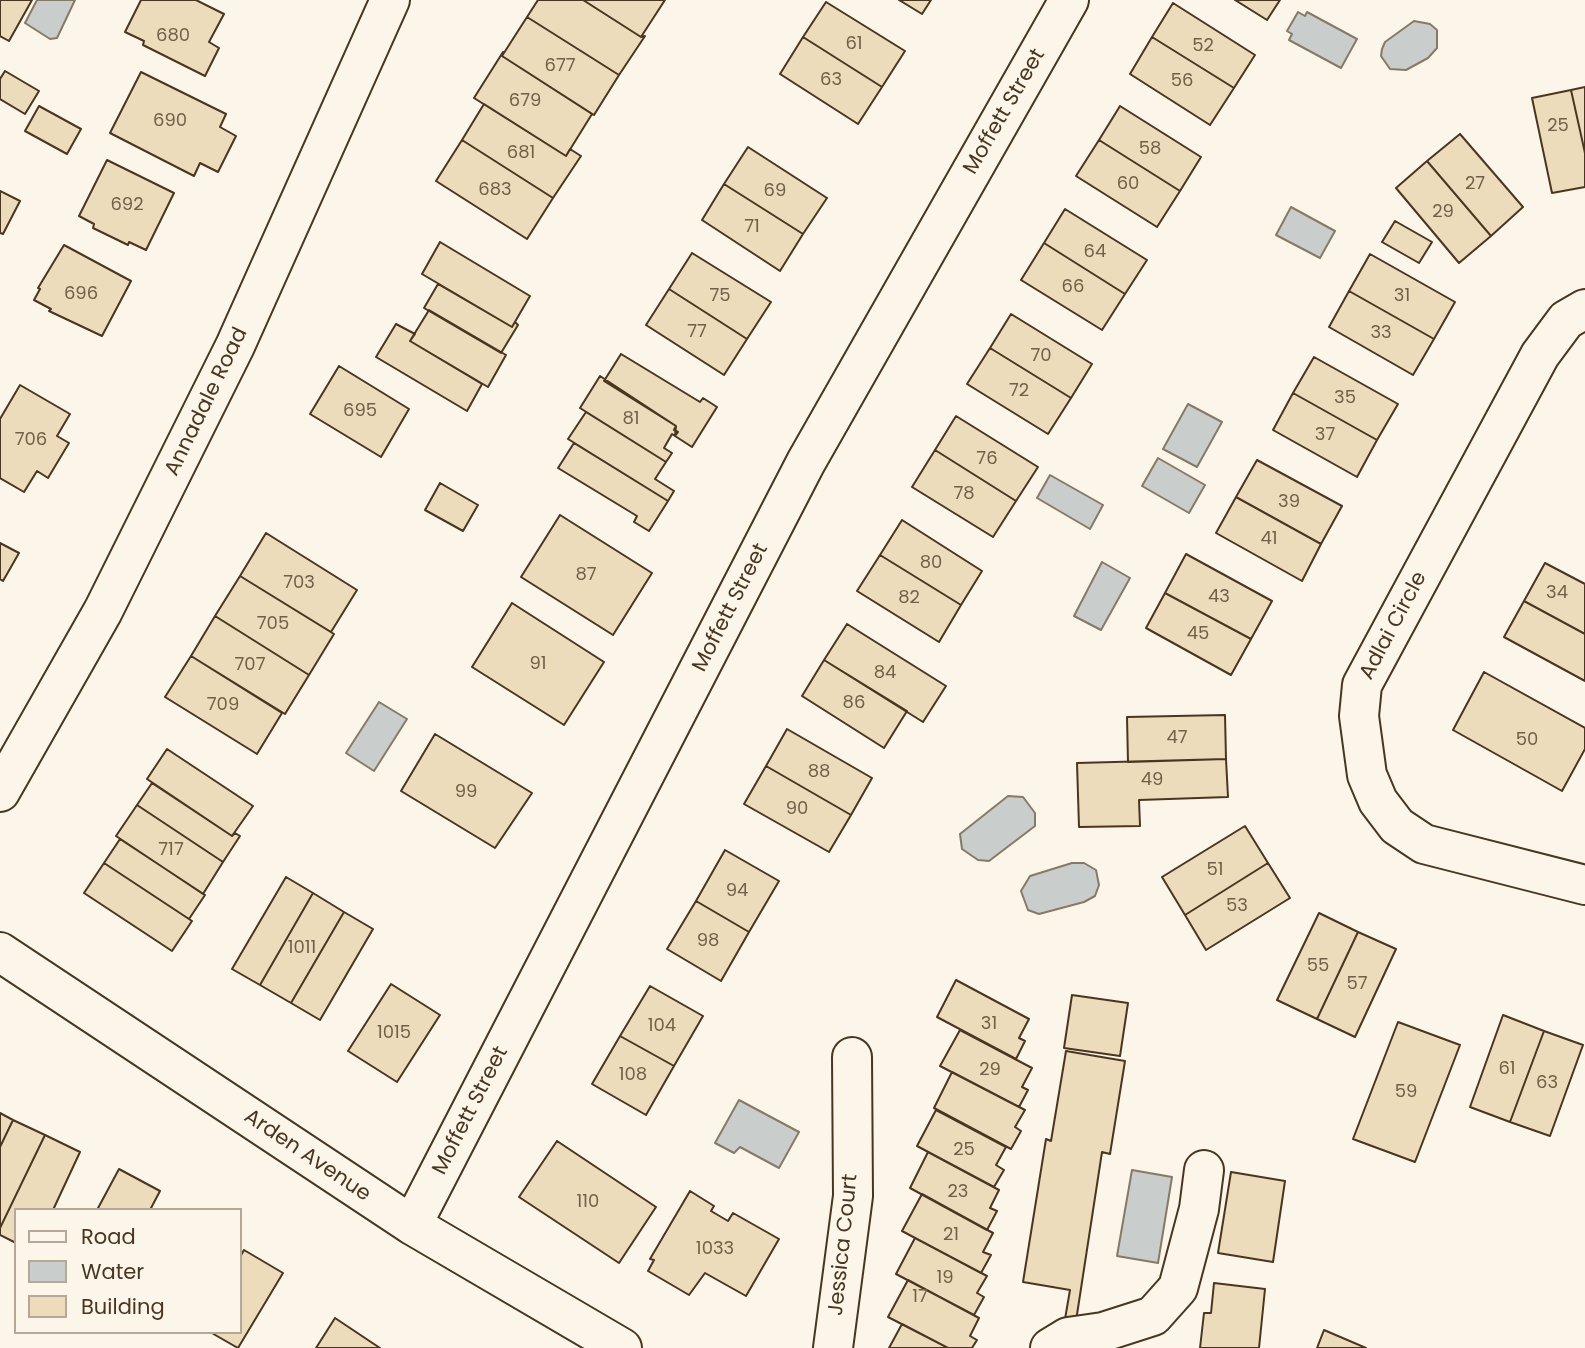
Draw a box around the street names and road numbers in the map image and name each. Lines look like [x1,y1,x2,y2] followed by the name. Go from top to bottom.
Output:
[959,45,1051,179] street label: Moffett Street
[160,324,254,480] street label: Annadale Road
[688,540,774,676] street label: Moffett Street
[1355,568,1433,684] street label: Adlai Circle
[428,1043,514,1179] street label: Moffett Street
[239,1104,375,1208] street label: Arden Avenue
[824,1173,864,1317] street label: Jessica Court

